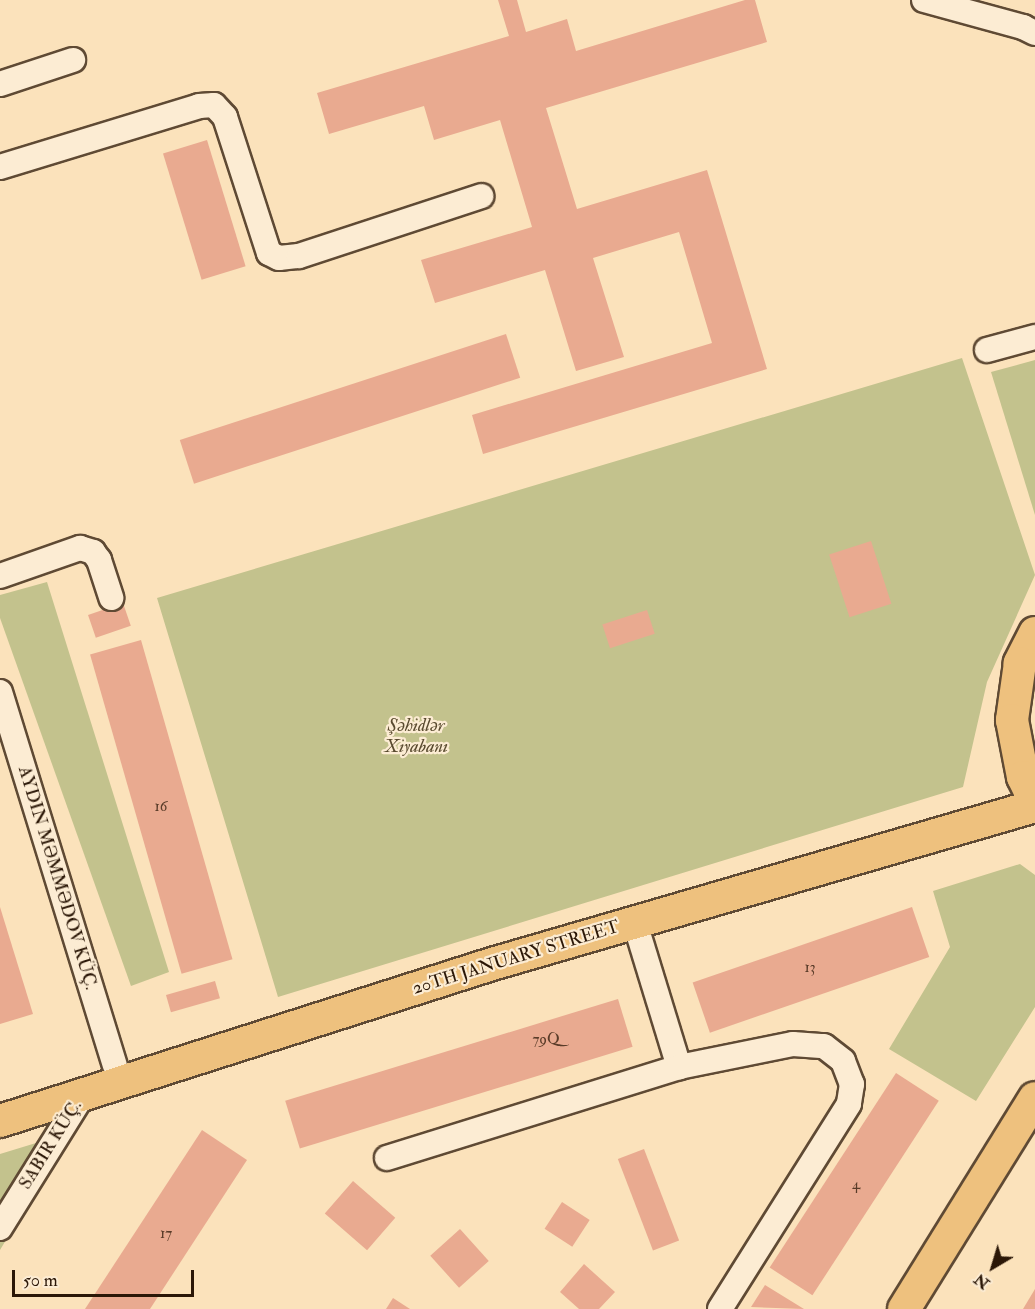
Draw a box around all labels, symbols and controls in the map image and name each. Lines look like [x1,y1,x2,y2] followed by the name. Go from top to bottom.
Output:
[384,716,448,758] park label: Şəhidlər Xiyabanı
[13,764,101,992] street label: AYDIN MƏMMƏDOV KÜÇ.
[155,798,167,816] house number: 16
[410,916,622,1000] street label: 20TH JANUARY STREET
[804,959,816,977] house number: 13
[532,1031,560,1049] house number: 79Q
[15,1096,87,1194] street label: SABIR KÜÇ.
[852,1176,860,1194] house number: 4
[160,1225,172,1243] house number: 17
[963,1237,1023,1297] north arrow
[15,1258,196,1296] scale bar
[23,1269,58,1292] text: 50 m
[970,1269,994,1293] text: N

